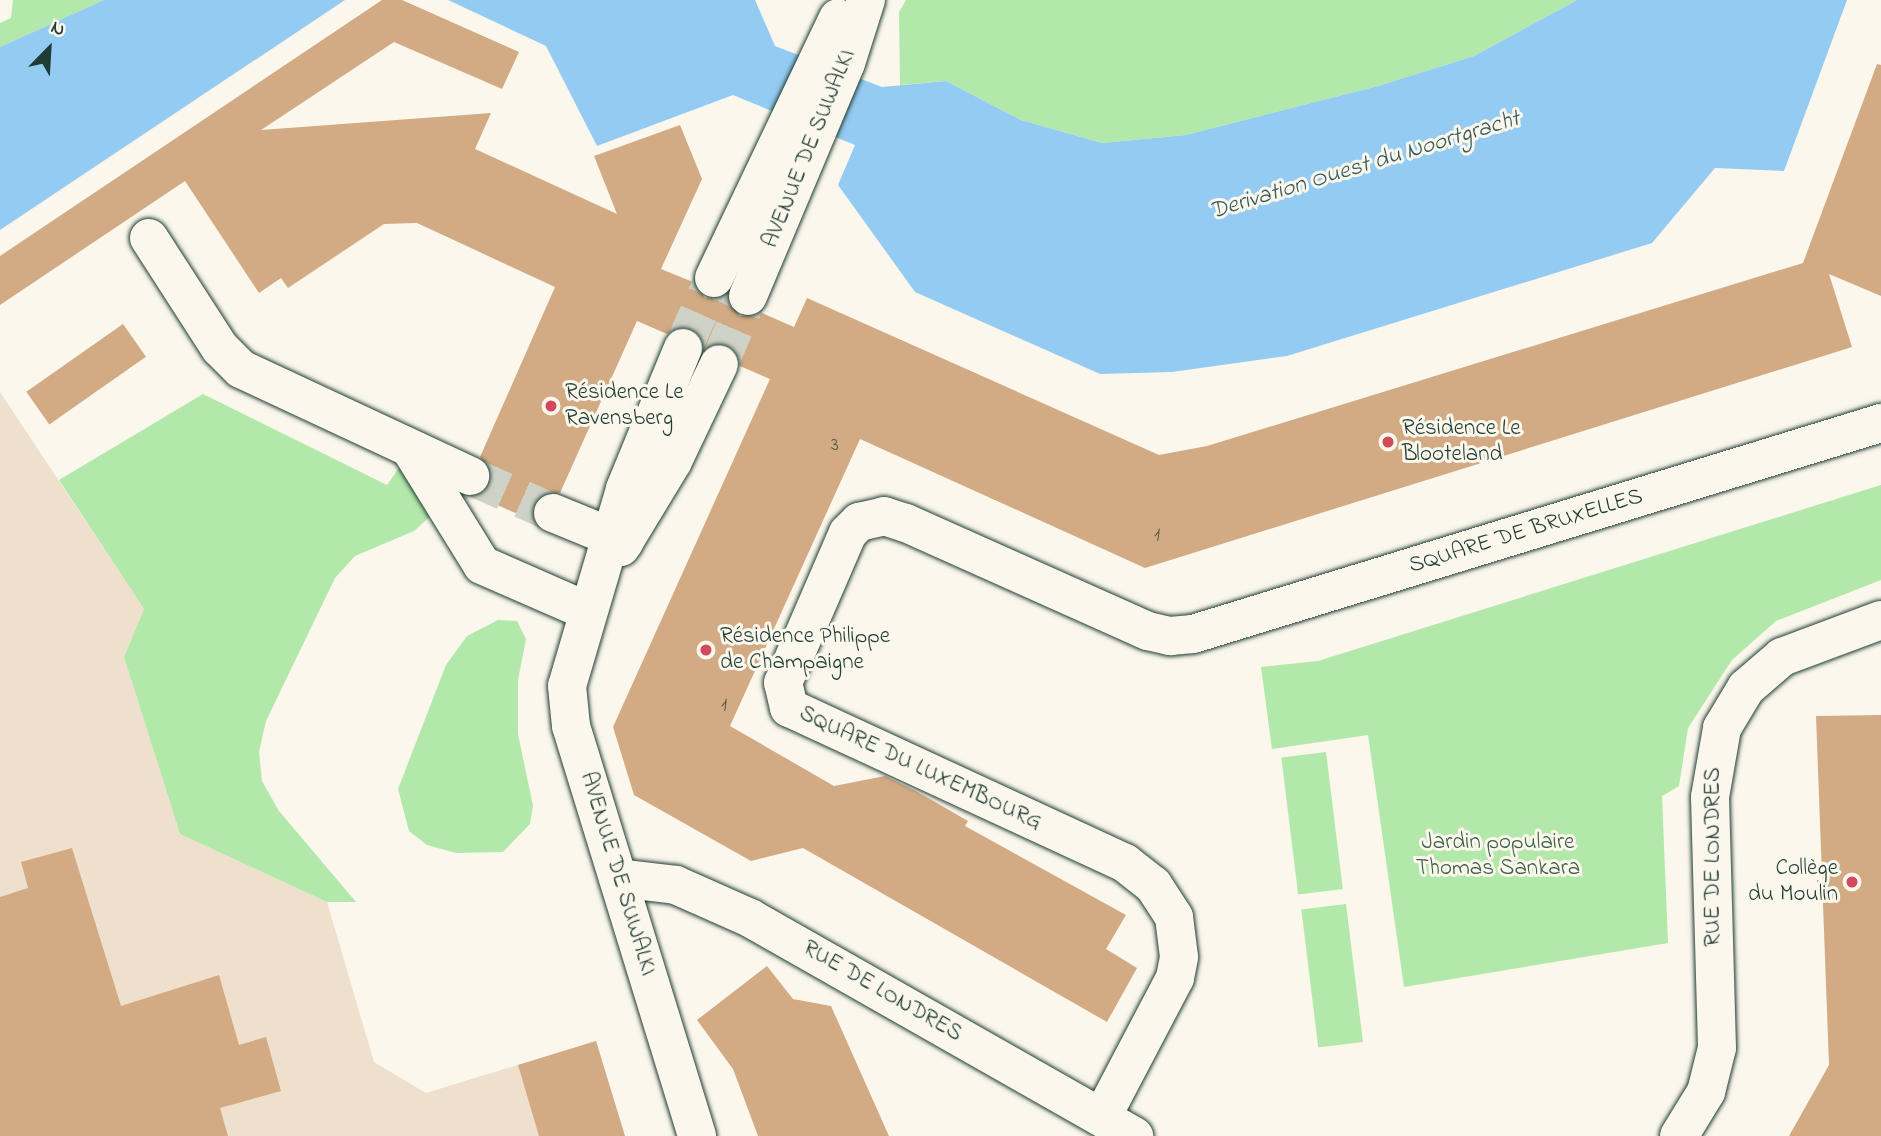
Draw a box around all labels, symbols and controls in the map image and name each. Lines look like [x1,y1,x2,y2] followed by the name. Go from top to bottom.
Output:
[14,14,84,84] north arrow
[46,14,69,44] text: N
[758,46,862,252] street label: AVENUE DE SUWALKI
[1207,105,1523,227] water label: Derivation Ouest du Noortgracht
[565,379,684,433] place label: Résidence Le Ravensberg
[543,398,559,414] marker: Résidence Le Ravensberg
[1402,415,1521,469] place label: Résidence Le Blooteland
[1380,434,1396,450] marker: Résidence Le Blooteland
[831,435,839,457] house number: 3
[1406,483,1646,581] street label: SQUARE DE BRUXELLES
[1154,525,1160,547] house number: 1
[720,623,890,677] place label: Résidence Philippe de Champaigne
[698,642,714,658] marker: Résidence Philippe de Champaigne
[721,695,727,717] house number: 1
[794,701,1046,837] street label: SQUARE DU LUXEMBOURG
[1700,767,1728,947] street label: RUE DE LONDRES
[573,769,661,979] street label: AVENUE DE SUWALKI
[1416,829,1580,883] park label: Jardin populaire Thomas Sankara
[1748,855,1838,909] place label: Collège du Moulin
[1844,874,1860,890] marker: Collège du Moulin
[797,935,967,1049] street label: RUE DE LONDRES

